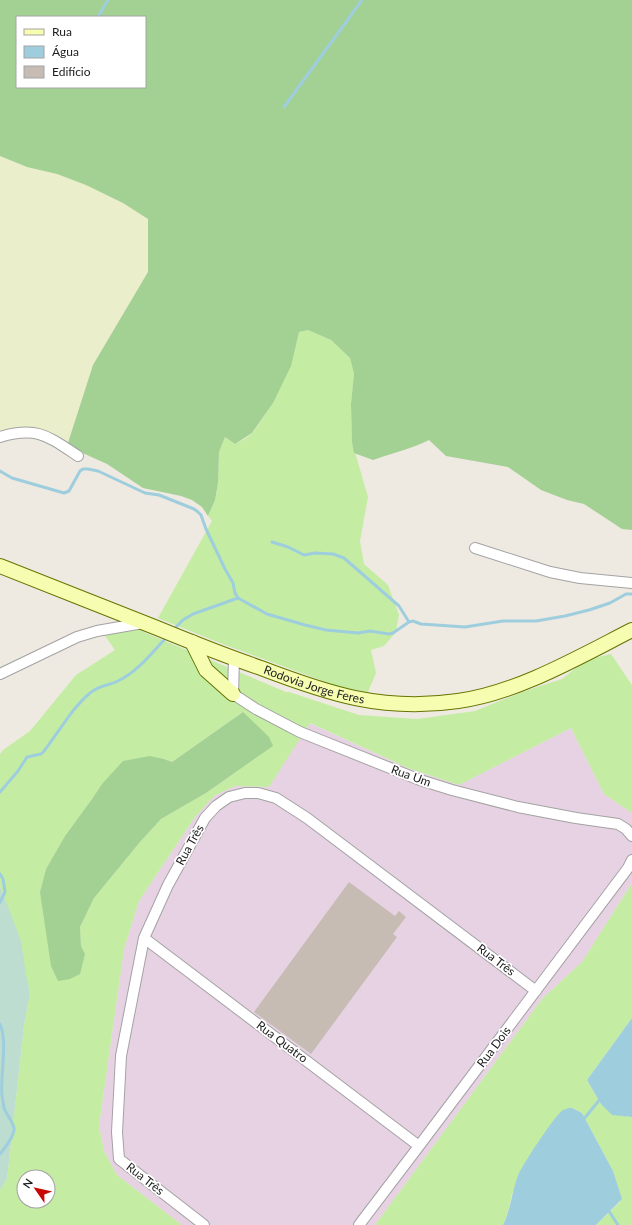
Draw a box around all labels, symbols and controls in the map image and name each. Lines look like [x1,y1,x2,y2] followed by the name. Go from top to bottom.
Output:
[16,16,146,88] legend
[52,24,72,39] text: Rua
[52,44,79,59] text: Água
[52,64,91,79] text: Edifício
[262,662,366,707] street label: Rodovia Jorge Feres
[389,761,433,790] street label: Rua Um
[172,822,207,868] street label: Rua Três
[474,940,518,979] street label: Rua Três
[254,1017,311,1066] street label: Rua Quatro
[473,1023,514,1070] street label: Rua Dois
[123,1159,167,1198] street label: Rua Três
[16,1169,56,1209] north arrow
[20,1176,35,1190] text: N

